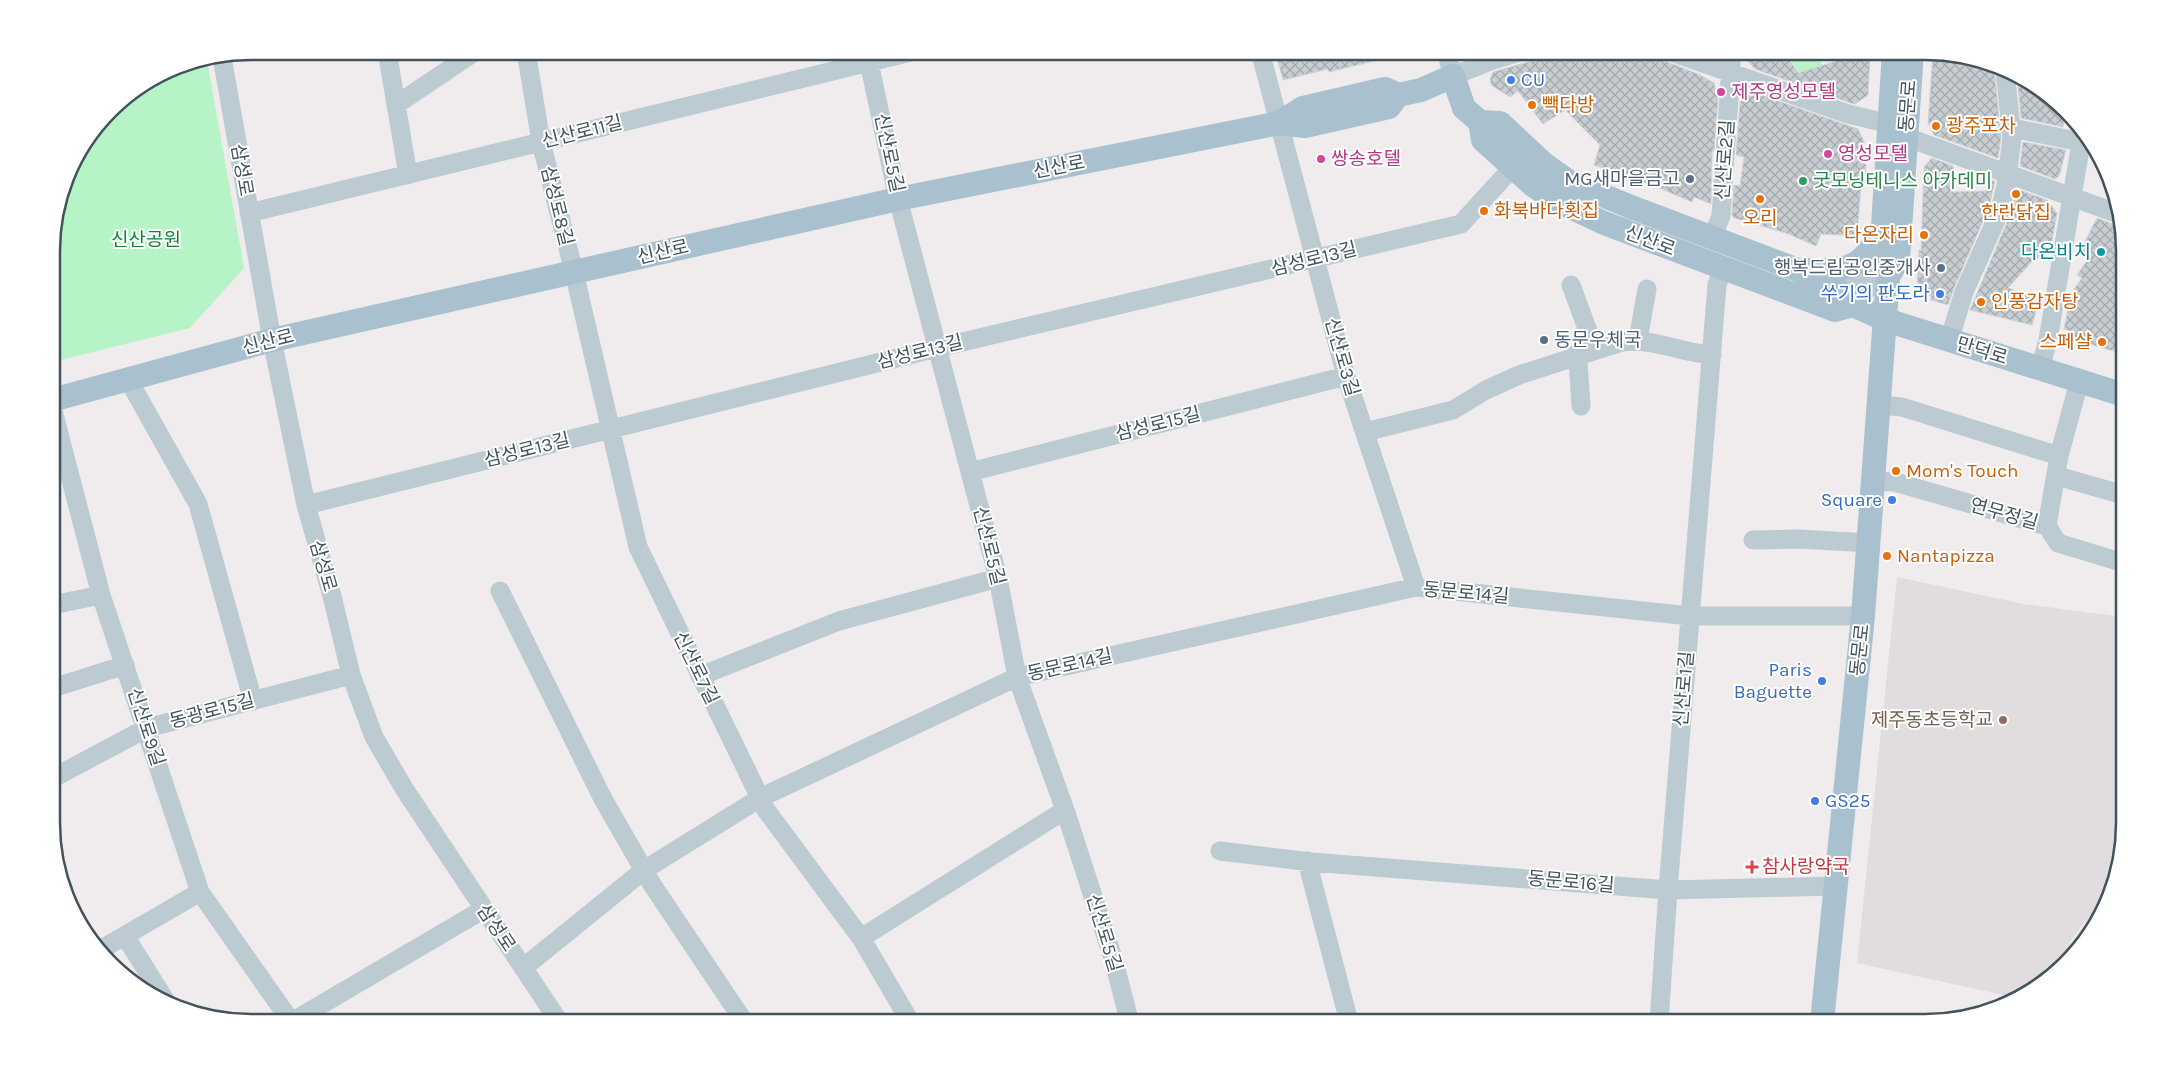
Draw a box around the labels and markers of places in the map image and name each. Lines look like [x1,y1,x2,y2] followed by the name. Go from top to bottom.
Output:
[1521,69,1545,91] place label: CU
[1505,74,1517,86] marker: CU
[1731,81,1836,103] place label: 제주영성모텔
[1715,86,1727,98] marker: 제주영성모텔
[1542,94,1594,116] place label: 빽다방
[1526,99,1538,111] marker: 빽다방
[1946,115,2016,137] place label: 광주포차
[1930,120,1942,132] marker: 광주포차
[1838,143,1908,165] place label: 영성모텔
[1331,148,1401,170] place label: 쌍송호텔
[1822,148,1834,160] marker: 영성모텔
[1315,153,1327,165] marker: 쌍송호텔
[1564,168,1680,190] place label: MG새마을금고
[1813,170,1992,192] place label: 굿모닝테니스 아카데미
[1684,173,1696,185] marker: MG새마을금고
[1797,175,1809,187] marker: 굿모닝테니스 아카데미
[2010,188,2022,200] marker: 한란닭집
[1754,193,1766,205] marker: 오리
[1494,200,1599,222] place label: 화북바다횟집
[1981,202,2051,224] place label: 한란닭집
[1478,205,1490,217] marker: 화북바다횟집
[1743,207,1777,229] place label: 오리
[1844,224,1914,246] place label: 다온자리
[1918,229,1930,241] marker: 다온자리
[2021,241,2091,263] place label: 다온비치
[2095,246,2107,258] marker: 다온비치
[1774,257,1931,279] place label: 행복드림공인중개사
[1935,262,1947,274] marker: 행복드림공인중개사
[1821,283,1930,305] place label: 쑤기의 판도라
[1934,288,1946,300] marker: 쑤기의 판도라
[1991,291,2079,313] place label: 인풍감자탕
[1975,296,1987,308] marker: 인풍감자탕
[1554,329,1641,351] place label: 동문우체국
[2040,331,2092,353] place label: 스페샬
[1538,334,1550,346] marker: 동문우체국
[2096,336,2108,348] marker: 스페샬
[1906,460,2019,482] place label: Mom's Touch
[1890,465,1902,477] marker: Mom's Touch
[1821,489,1882,511] place label: Square
[1886,494,1898,506] marker: Square
[1897,545,1995,567] place label: Nantapizza
[1881,550,1893,562] marker: Nantapizza
[1734,659,1812,703] place label: Paris Baguette
[1816,675,1828,687] marker: Paris Baguette
[1871,709,1993,731] place label: 제주동초등학교
[1997,714,2009,726] marker: 제주동초등학교
[1825,790,1870,812] place label: GS25
[1809,795,1821,807] marker: GS25
[1762,856,1849,878] place label: 참사랑약국
[1746,861,1758,873] marker: 참사랑약국

